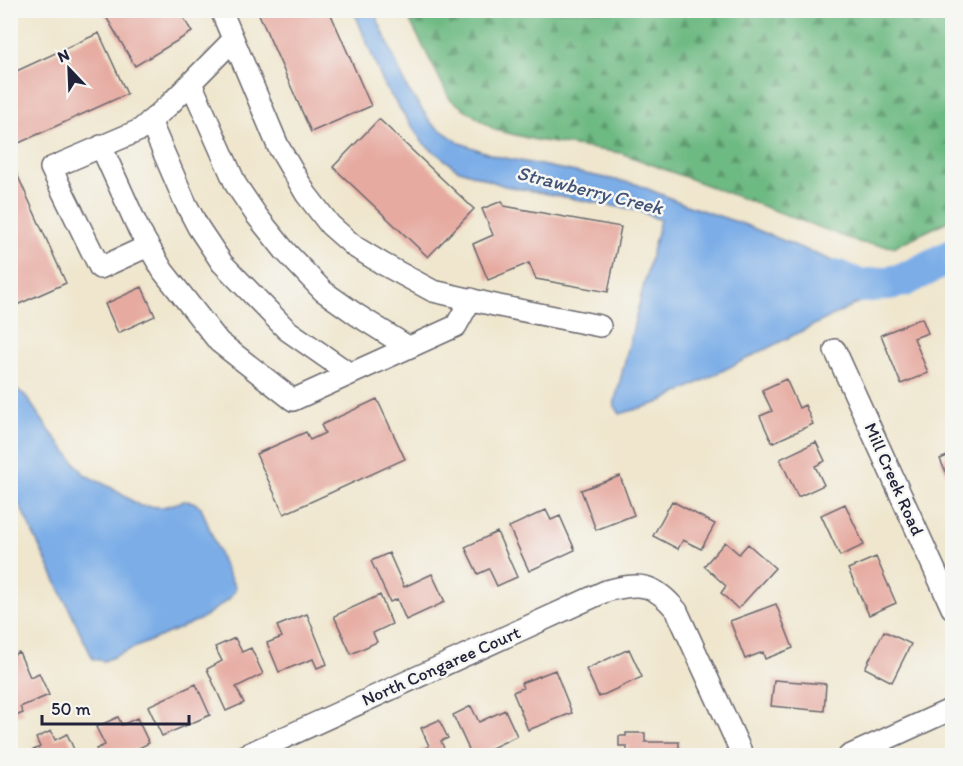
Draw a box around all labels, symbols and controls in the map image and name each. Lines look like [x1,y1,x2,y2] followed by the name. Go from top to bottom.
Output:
[39,39,99,99] north arrow
[55,45,72,67] text: N
[515,160,667,220] water label: Strawberry Creek
[859,419,929,539] street label: Mill Creek Road
[358,621,524,711] street label: North Congaree Court
[42,688,189,726] scale bar
[51,698,91,720] text: 50 m

